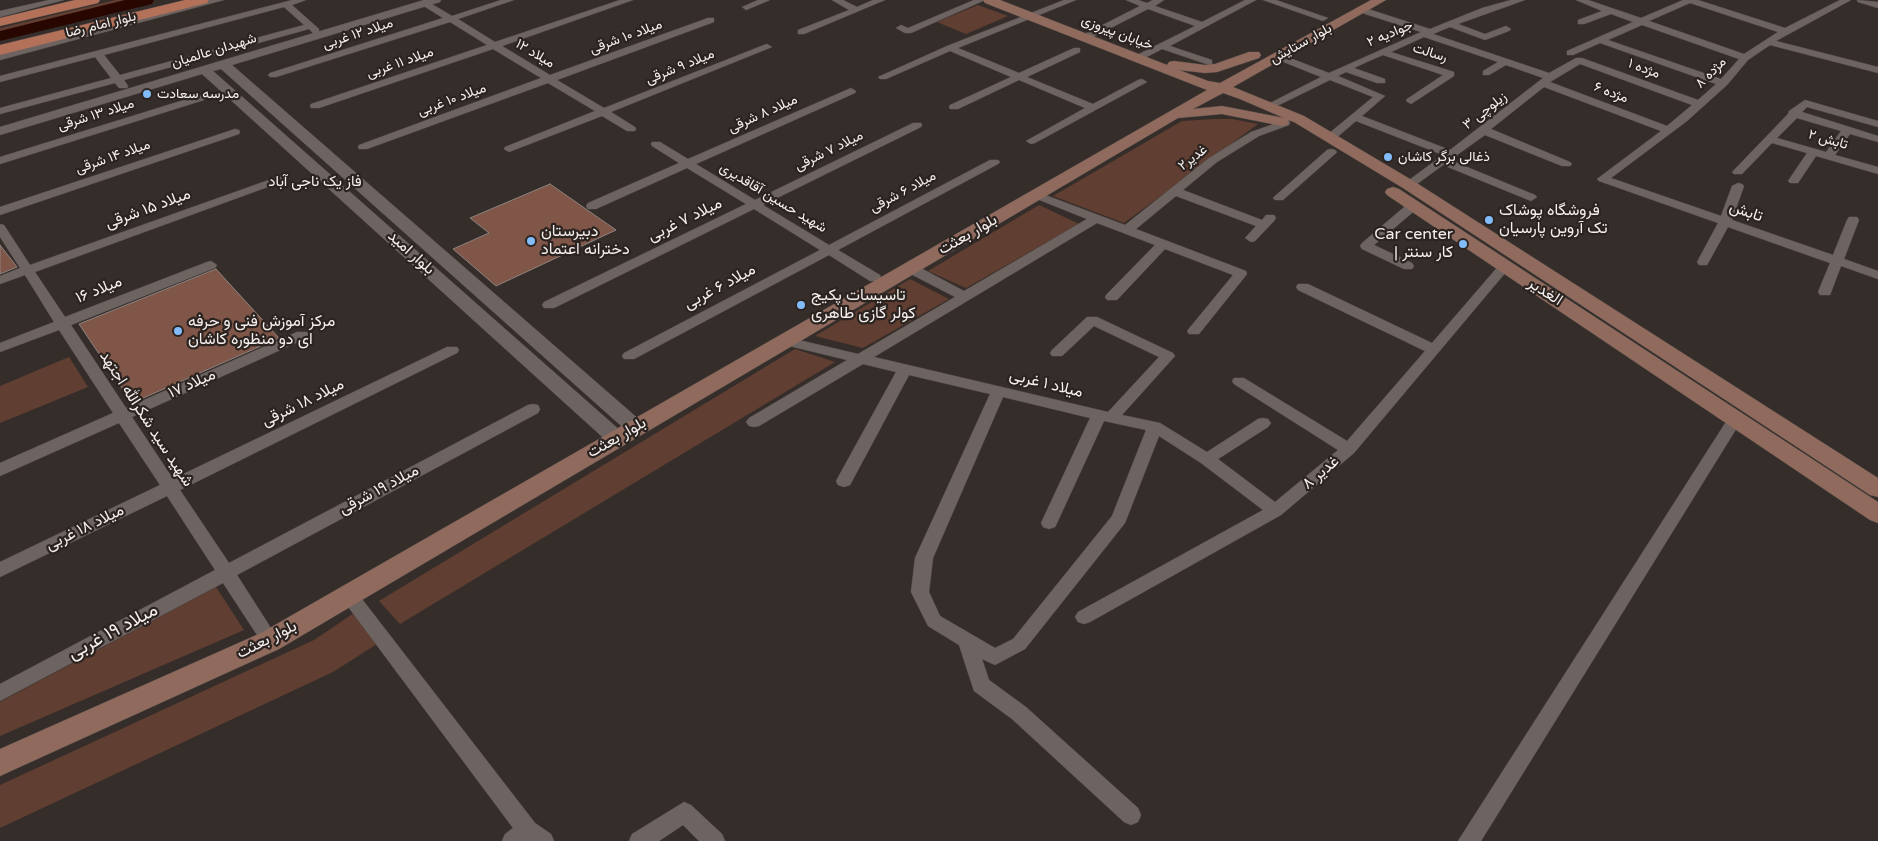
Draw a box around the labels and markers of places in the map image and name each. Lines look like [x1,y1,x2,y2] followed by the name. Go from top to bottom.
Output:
[157,86,239,102] place label: مدرسه سعادت
[141,88,153,100] marker: مدرسه سعادت
[1398,149,1490,165] place label: ذغالی برگر کاشان
[1382,151,1394,163] marker: ذغالی برگر کاشان
[1499,201,1608,239] place label: فروشگاه پوشاک تک آروین پارسیان
[1483,214,1495,226] marker: فروشگاه پوشاک تک آروین پارسیان
[541,222,630,260] place label: دبیرستان دخترانه اعتماد
[1374,225,1453,263] place label: Car center | کار سنتر
[525,235,537,247] marker: دبیرستان دخترانه اعتماد
[1457,238,1469,250] marker: Car center | کار سنتر
[811,286,916,324] place label: تاسیسات پکیج کولر گازی طاهری
[795,299,807,311] marker: تاسیسات پکیج کولر گازی طاهری
[188,312,335,350] place label: مرکز آموزش فنی و حرفه ای دو منظوره کاشان
[172,325,184,337] marker: مرکز آموزش فنی و حرفه ای دو منظوره کاشان

